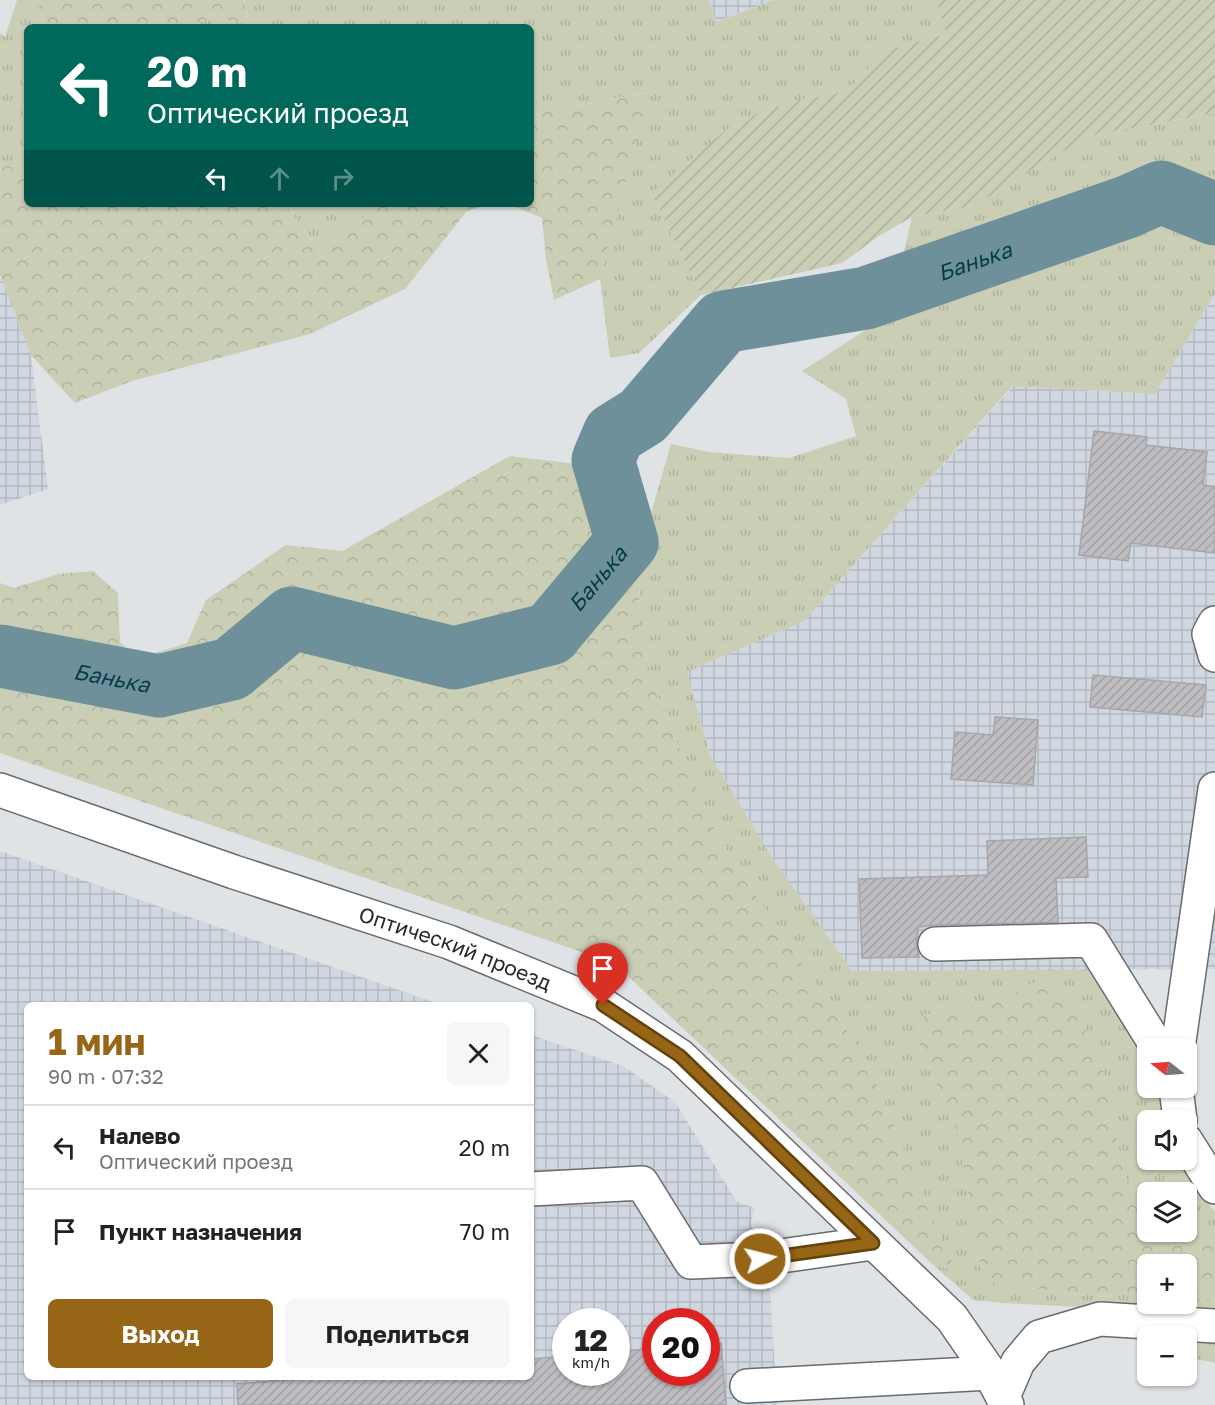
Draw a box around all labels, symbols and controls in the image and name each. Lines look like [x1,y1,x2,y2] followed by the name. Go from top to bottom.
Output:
[147,46,247,96] text: 20 m
[48,48,126,126] icon: left
[147,97,409,129] text: Оптический проезд
[200,162,233,195] icon: left
[263,162,296,195] icon: ahead
[326,162,359,195] icon: right
[934,234,1017,286] water label: Банька
[562,539,633,616] water label: Банька
[72,657,154,698] water label: Банька
[356,901,556,996] street label: Оптический проезд
[577,943,628,1005] pin
[586,952,619,985] icon: arrive
[48,1020,145,1063] text: 1 мин
[447,1022,510,1085] button: close
[1137,1038,1197,1098] north arrow
[1137,1038,1197,1386] map controls
[48,1064,164,1088] text: 90 m · 07:32
[1137,1110,1197,1170] button: sound
[99,1122,181,1149] text: Налево
[48,1131,81,1164] icon: left
[459,1134,510,1161] text: 20 m
[99,1149,293,1173] text: Оптический проезд
[1137,1182,1197,1242] button: layers
[48,1215,81,1248] icon: arrive
[99,1218,302,1245] text: Пункт назначения
[460,1218,510,1245] text: 70 m
[728,1227,792,1291] position arrow
[1137,1254,1197,1314] button: +
[48,1299,273,1368] button: Выход
[285,1299,510,1368] button: Поделиться
[642,1308,720,1386] speed limit sign: 20
[574,1322,608,1358] text: 12
[1137,1326,1197,1386] button: −
[572,1353,610,1371] text: km/h

